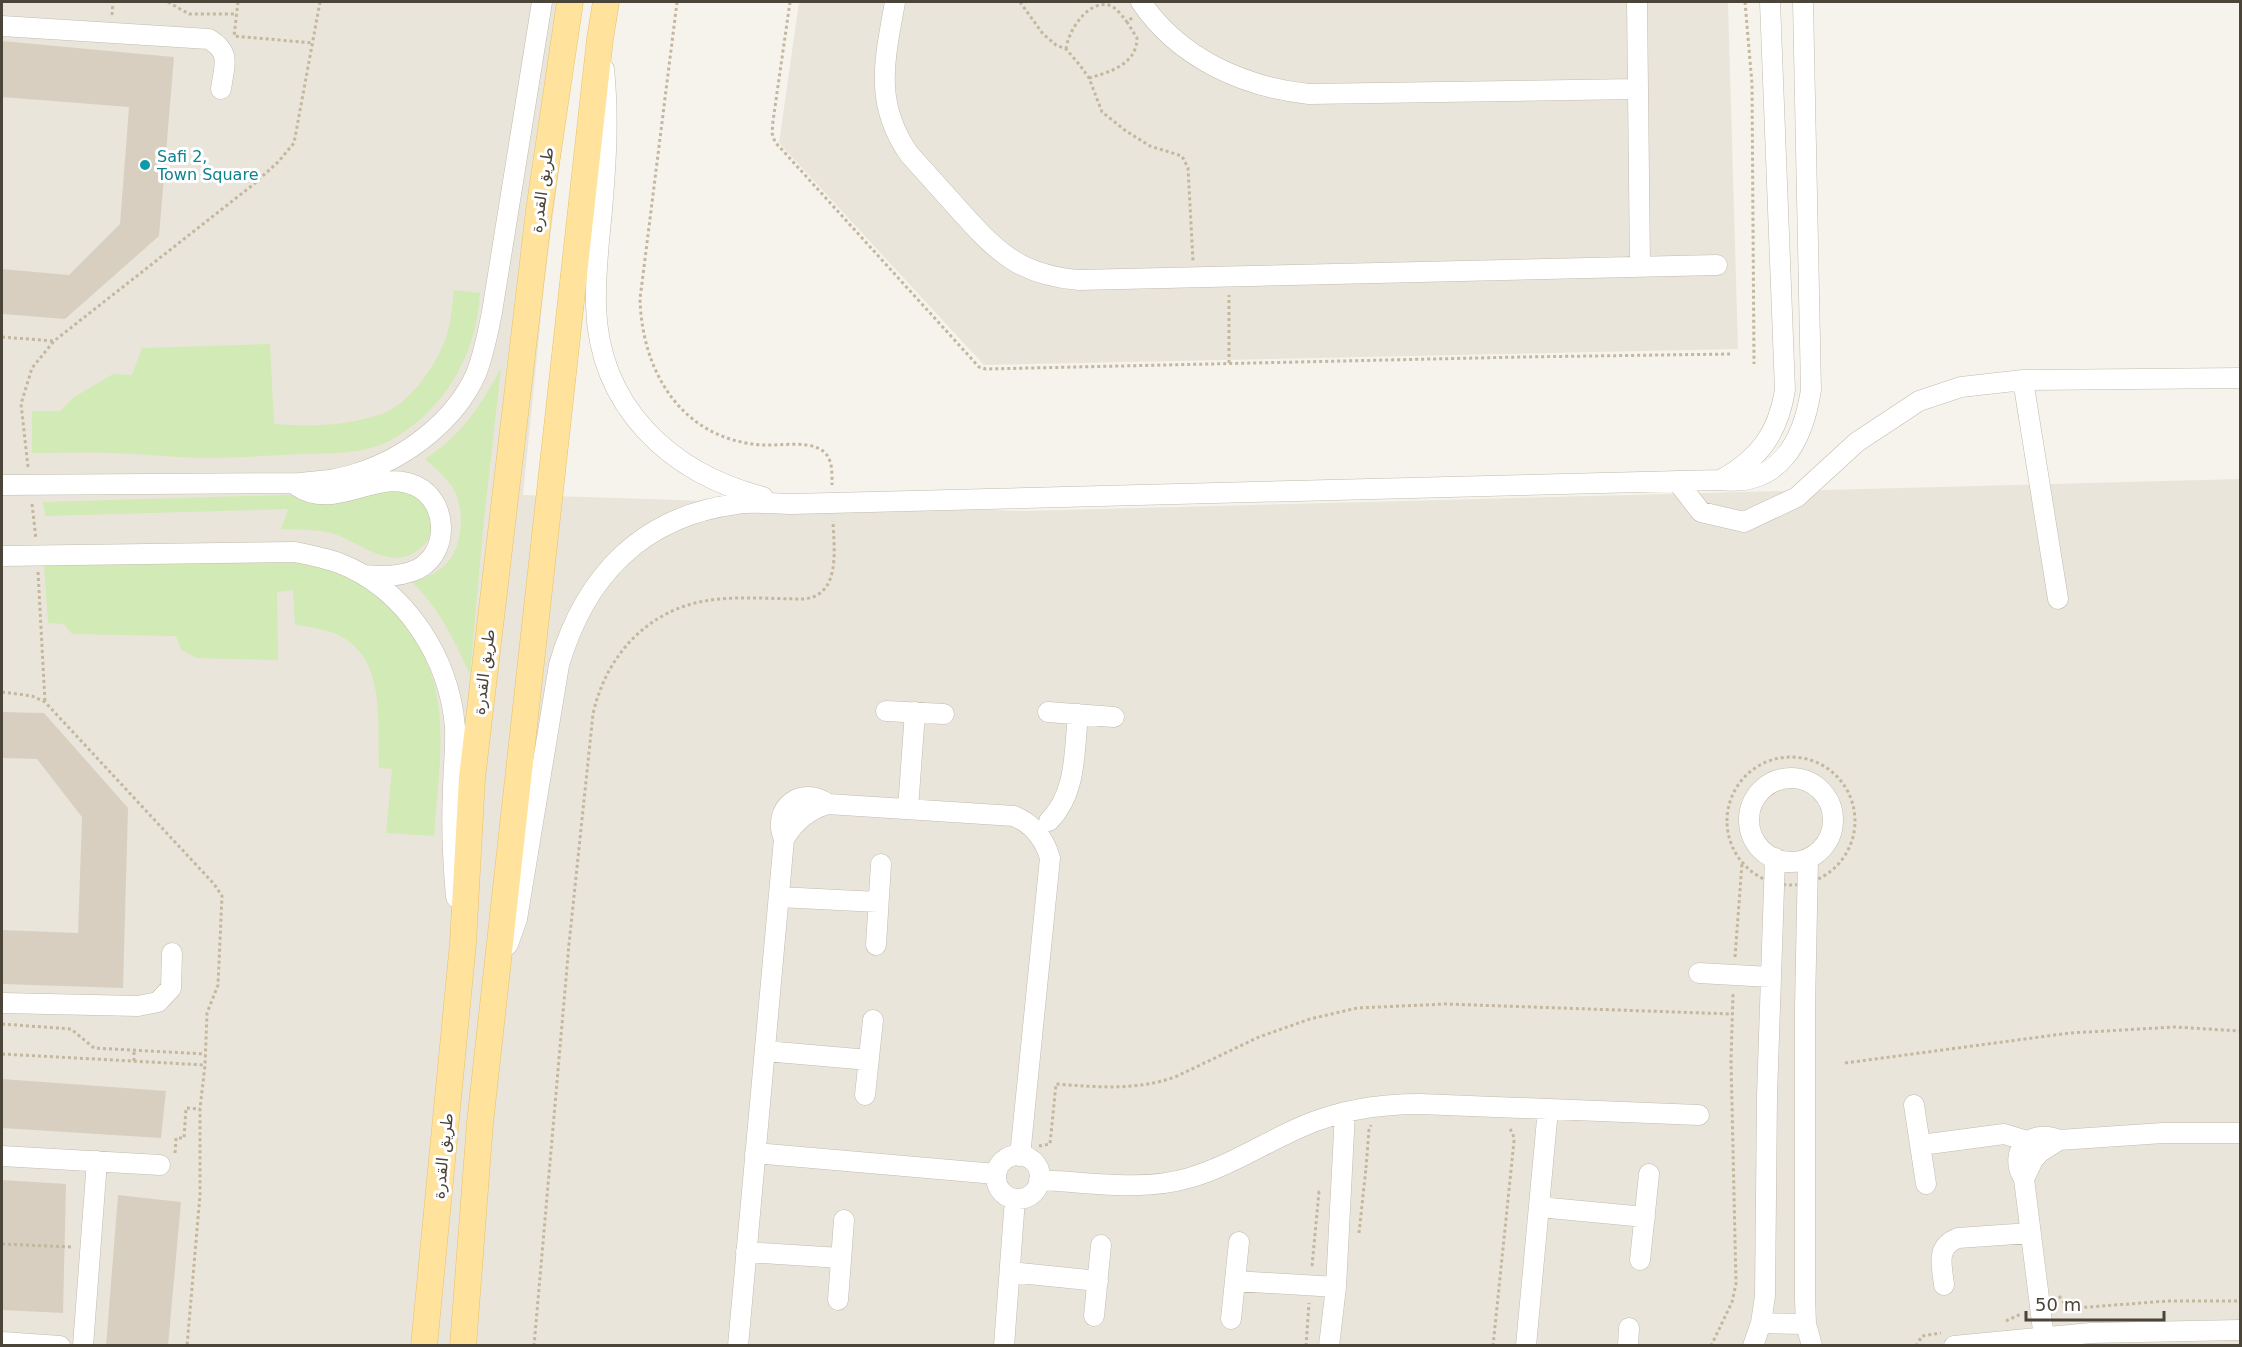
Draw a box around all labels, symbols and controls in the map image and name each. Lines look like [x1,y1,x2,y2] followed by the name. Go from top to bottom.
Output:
[527,146,558,234] street label: طريق القدرة
[156,147,258,184] place label: Safi 2, Town Square
[138,158,152,172] marker: Safi 2, Town Square
[469,628,500,716] street label: طريق القدرة
[429,1112,458,1200] street label: طريق القدرة
[2026,1284,2164,1322] scale bar
[2035,1294,2081,1315] text: 50 m

